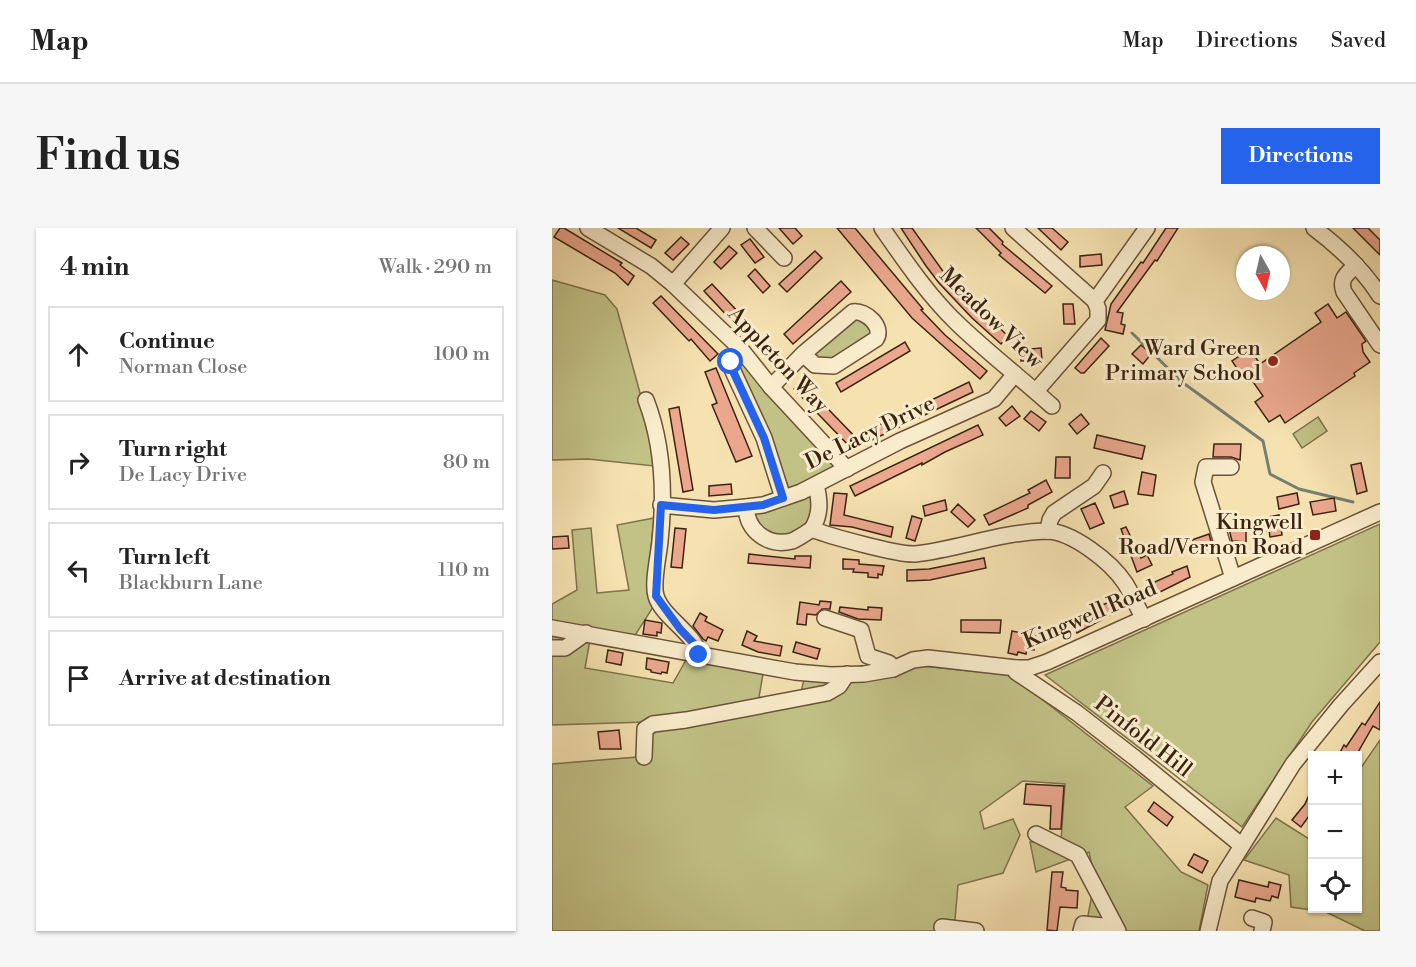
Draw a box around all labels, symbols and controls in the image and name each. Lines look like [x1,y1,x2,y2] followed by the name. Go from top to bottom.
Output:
[30,24,89,59] text: Map
[1122,28,1164,54] text: Map
[1197,28,1298,54] text: Directions
[1331,28,1386,54] text: Saved
[1221,128,1380,184] button: Directions
[36,130,180,183] text: Find us
[1236,246,1290,300] north arrow
[60,251,130,283] text: 4 min
[379,255,492,280] text: Walk · 290 m
[934,262,1049,375] street label: Meadow View
[721,300,834,419] street label: Appleton Way
[119,328,215,355] text: Continue
[1105,335,1261,387] place label: Ward Green Primary School
[62,338,95,371] icon: ahead
[434,342,490,367] text: 100 m
[717,348,743,374] route start
[1266,354,1280,368] marker: Ward Green Primary School
[119,355,247,380] text: Norman Close
[801,390,939,476] street label: De Lacy Drive
[119,436,227,463] text: Turn right
[62,446,95,479] icon: right
[443,450,490,475] text: 80 m
[119,463,247,488] text: De Lacy Drive
[1119,509,1303,561] place label: Kingwell Road/Vernon Road
[1308,528,1322,542] marker: Kingwell Road/Vernon Road
[119,544,210,571] text: Turn left
[62,554,95,587] icon: left
[438,558,490,583] text: 110 m
[119,571,263,596] text: Blackburn Lane
[1019,575,1161,655] street label: Kingwell Road
[685,641,711,667] route end
[62,662,95,695] icon: arrive
[119,665,331,692] text: Arrive at destination
[1089,690,1198,784] street label: Pinfold Hill
[1308,751,1362,913] map controls
[1308,751,1362,805] button: +
[1308,805,1362,859] button: −
[1308,859,1362,913] button: locate

